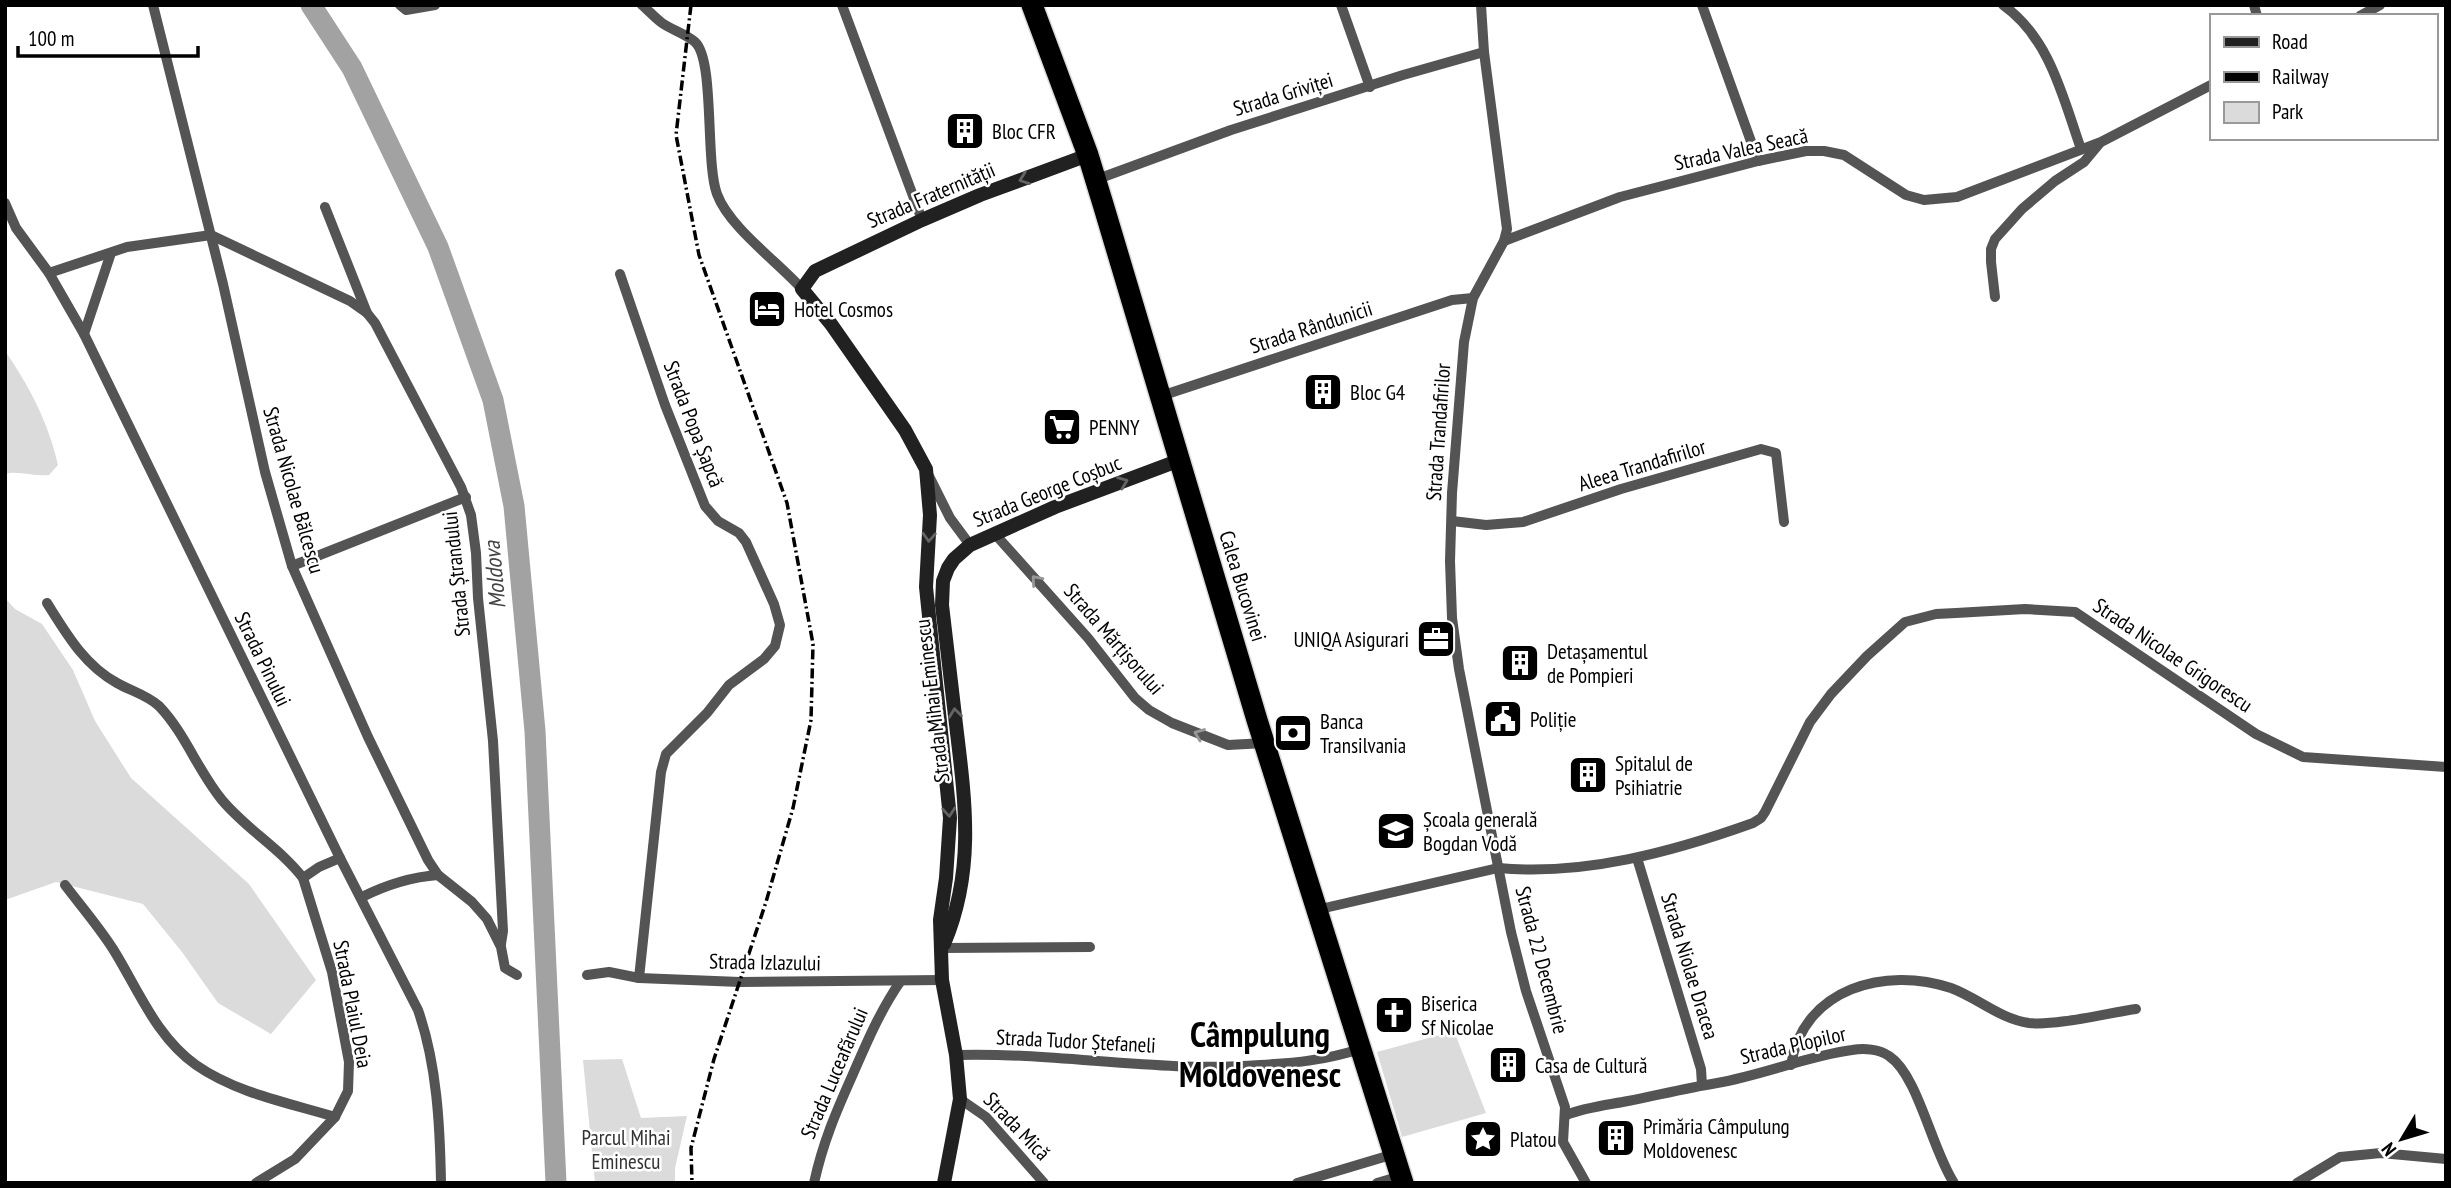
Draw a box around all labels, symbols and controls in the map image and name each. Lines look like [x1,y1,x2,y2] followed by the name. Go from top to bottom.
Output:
[18,14,198,58] scale bar
[2210,14,2437,140] legend
[28,25,74,52] text: 100 m
[2272,28,2308,55] text: Road
[2272,63,2329,90] text: Railway
[1230,66,1336,122] street label: Strada Griviței
[2272,98,2303,125] text: Park
[944,110,986,152] building icon: Bloc CFR
[992,118,1056,145] place label: Bloc CFR
[1672,122,1810,176] street label: Strada Valea Seacă
[863,156,999,234] street label: Strada Fraternității
[1018,171,1030,185] one-way arrow
[746,288,788,330] hotel icon: Hotel Cosmos
[1246,295,1376,359] street label: Strada Rândunicii
[794,296,893,323] place label: Hotel Cosmos
[658,357,730,491] street label: Strada Popa Șapcă
[1420,362,1456,502] street label: Strada Trandafirilor
[1302,371,1344,413] building icon: Bloc G4
[1350,379,1406,406] place label: Bloc G4
[257,404,331,576] street label: Strada Nicolae Bălcescu
[1041,406,1083,448] supermarket icon: PENNY
[1089,414,1140,441] place label: PENNY
[1575,433,1709,497] street label: Aleea Trandafirilor
[969,449,1126,533] street label: Strada George Coșbuc
[1117,476,1129,490] one-way arrow
[436,510,476,638] street label: Strada Ștrandului
[1213,527,1273,645] street label: Calea Bucovinei
[922,531,937,542] one-way arrow
[476,538,511,610] water label: Moldova
[1032,575,1044,588] one-way arrow
[1058,578,1170,700] street label: Strada Mărțișorului
[2088,592,2258,718] street label: Strada Nicolae Grigorescu
[229,607,297,711] street label: Strada Pinului
[909,618,955,784] street label: Strada Mihai Eminescu
[1415,618,1457,660] office icon: UNIQA Asigurari
[1293,626,1409,653] place label: UNIQA Asigurari
[1547,638,1648,689] place label: Detașamentul de Pompieri
[1499,642,1541,684] building icon: Detașamentul de Pompieri
[1482,698,1524,740] public building icon: Poliție
[1530,706,1576,733] place label: Poliție
[947,707,962,718] one-way arrow
[1320,708,1406,759] place label: Banca Transilvania
[1272,712,1314,754] bank icon: Banca Transilvania
[1193,728,1205,742] one-way arrow
[1615,750,1693,801] place label: Spitalul de Psihiatrie
[1567,754,1609,796] building icon: Spitalul de Psihiatrie
[1423,806,1537,857] place label: Școala generală Bogdan Vodă
[941,807,956,818] one-way arrow
[1375,810,1417,852] school or university icon: Școala generală Bogdan Vodă
[1509,883,1575,1037] street label: Strada 22 Decembrie
[1655,890,1725,1042] street label: Strada Niolae Dracea
[327,938,379,1070] street label: Strada Plaiul Deia
[709,948,821,976] street label: Strada Izlazului
[1421,990,1494,1041] place label: Biserica Sf Nicolae
[1373,994,1415,1036] church icon: Biserica Sf Nicolae
[794,1003,874,1143] street label: Strada Luceafărului
[1179,1011,1341,1097] district label: Câmpulung Moldovenesc
[1737,1020,1849,1070] street label: Strada Plopilor
[995,1023,1157,1059] street label: Strada Tudor Ștefaneli
[1487,1044,1529,1086] building icon: Casa de Cultură
[1535,1052,1647,1079] place label: Casa de Cultură
[978,1086,1056,1166] street label: Strada Mică
[2367,1104,2437,1174] north arrow
[1643,1113,1790,1164] place label: Primăria Câmpulung Moldovenesc
[1595,1117,1637,1159] building icon: Primăria Câmpulung Moldovenesc
[1462,1118,1504,1160] place icon: Platou
[581,1124,671,1175] park label: Parcul Mihai Eminescu
[1510,1126,1557,1153] place label: Platou
[2376,1138,2401,1161] text: N

